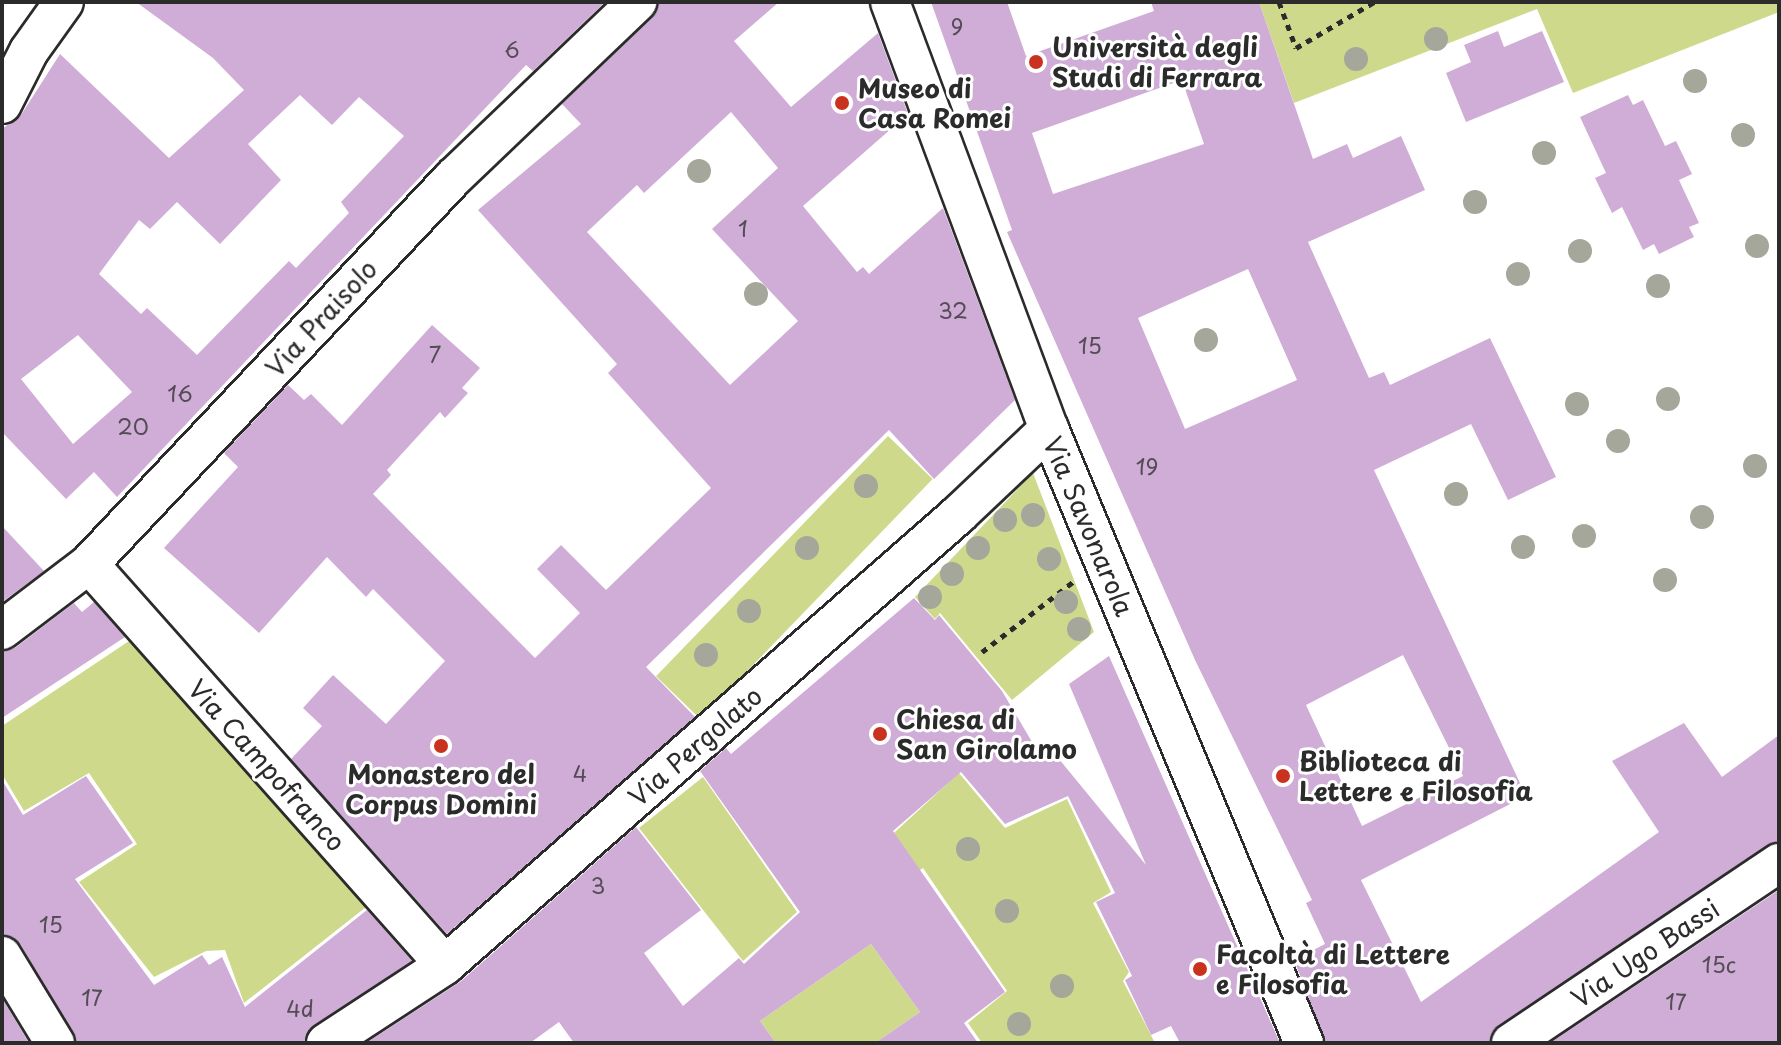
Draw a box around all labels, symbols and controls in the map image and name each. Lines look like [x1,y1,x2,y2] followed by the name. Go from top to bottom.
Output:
[951,13,963,39] house number: 9
[1052,31,1262,92] place label: Università degli Studi di Ferrara
[504,36,520,62] house number: 6
[1027,53,1045,71] marker: Università degli Studi di Ferrara
[858,72,1012,134] place label: Museo di Casa Romei
[833,94,851,112] marker: Museo di Casa Romei
[738,215,748,241] house number: 1
[259,253,383,383] street label: Via Praisolo
[938,297,968,323] house number: 32
[1078,332,1102,358] house number: 15
[429,341,441,367] house number: 7
[167,380,193,406] house number: 16
[117,413,149,439] house number: 20
[1037,432,1141,620] street label: Via Savonarola
[1136,453,1158,479] house number: 19
[182,673,352,857] street label: Via Campofranco
[623,680,767,812] street label: Via Pergolato
[896,703,1076,764] place label: Chiesa di San Girolamo
[871,725,889,743] marker: Chiesa di San Girolamo
[432,737,450,755] marker: Monastero del Corpus Domini
[1299,745,1535,806] place label: Biblioteca di Lettere e Filosofia
[345,758,537,820] place label: Monastero del Corpus Domini
[573,760,587,786] house number: 4
[1274,767,1292,785] marker: Biblioteca di Lettere e Filosofia
[591,872,605,898] house number: 3
[1564,892,1726,1014] street label: Via Ugo Bassi
[39,911,63,937] house number: 15
[1216,938,1450,1000] place label: Facoltà di Lettere e Filosofia
[1702,951,1736,977] house number: 15c
[1191,960,1209,978] marker: Facoltà di Lettere e Filosofia
[81,984,103,1010] house number: 17
[1665,988,1687,1014] house number: 17
[286,995,314,1021] house number: 4d

